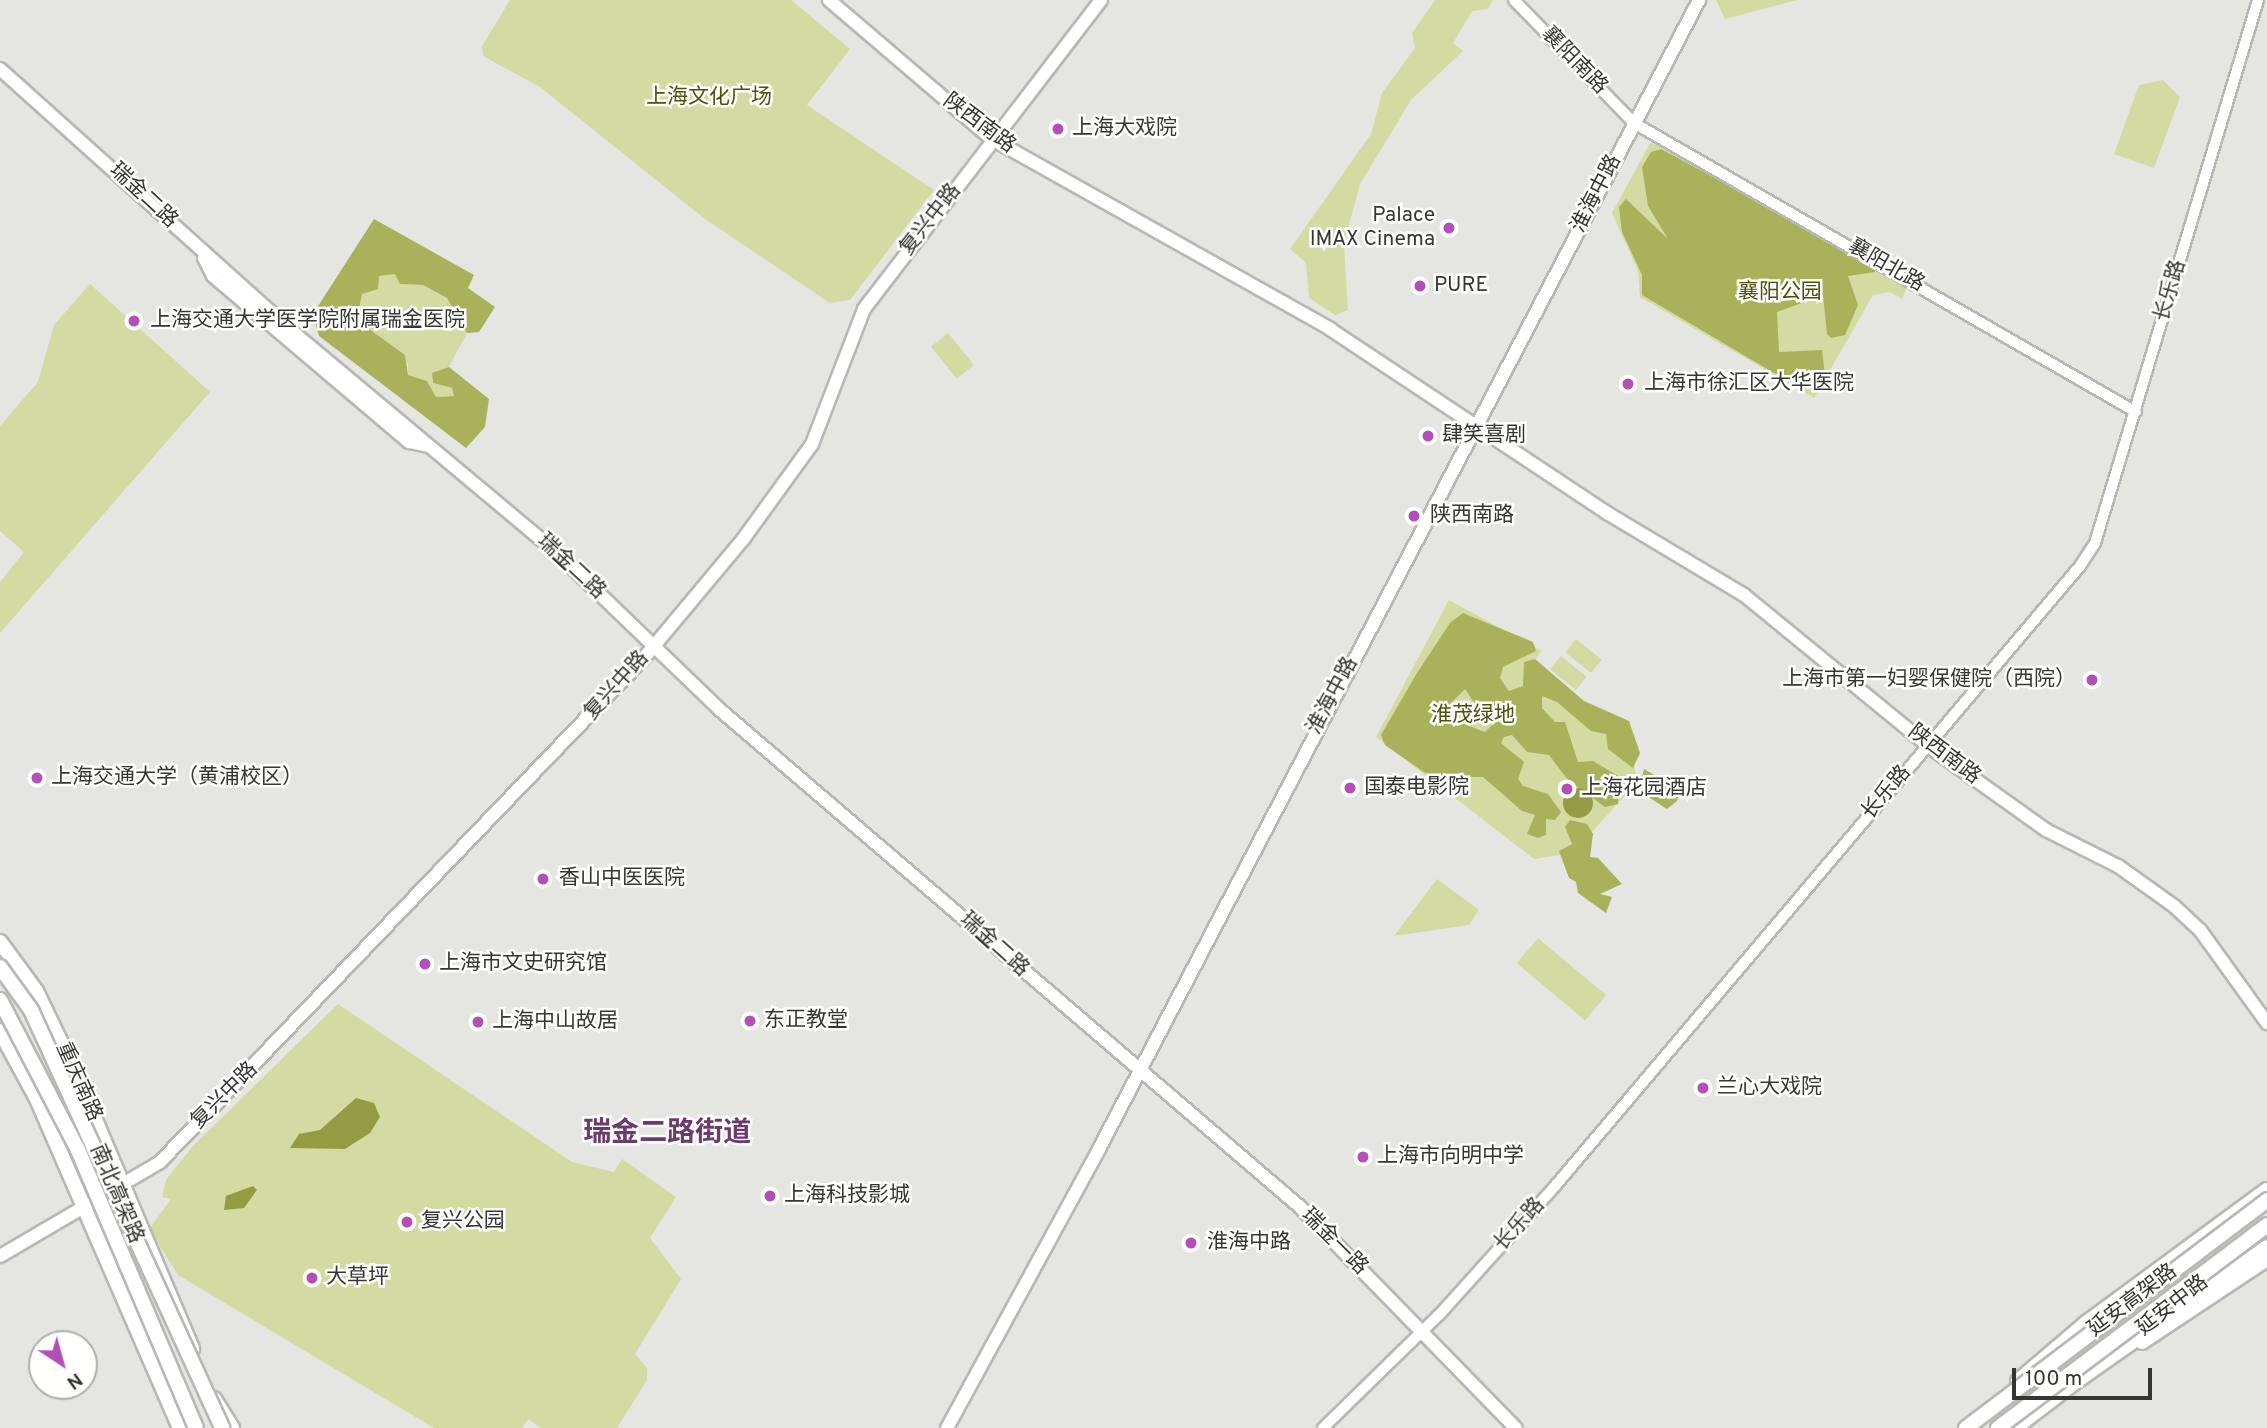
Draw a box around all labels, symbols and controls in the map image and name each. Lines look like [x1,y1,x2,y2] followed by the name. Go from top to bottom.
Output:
[1536,22,1612,100] street label: 襄阳南路
[646,85,772,111] park label: 上海文化广场
[938,89,1020,159] street label: 陕西南路
[1072,116,1177,142] place label: 上海大戏院
[1050,121,1066,137] marker: 上海大戏院
[1567,151,1627,237] street label: 淮海中路
[104,158,182,234] street label: 瑞金二路
[895,179,967,261] street label: 复兴中路
[1310,203,1435,253] place label: Palace IMAX Cinema
[1441,220,1457,236] marker: Palace IMAX Cinema
[1843,234,1929,298] street label: 襄阳北路
[2150,257,2192,325] street label: 长乐路
[1434,273,1488,299] place label: PURE
[1412,278,1428,294] marker: PURE
[1738,280,1822,306] park label: 襄阳公园
[150,308,465,334] place label: 上海交通大学医学院附属瑞金医院
[124,311,144,331] marker: 上海交通大学医学院附属瑞金医院
[1644,371,1854,397] place label: 上海市徐汇区大华医院
[1618,374,1638,394] marker: 上海市徐汇区大华医院
[1442,423,1526,449] place label: 肆笑喜剧
[1420,428,1436,444] marker: 肆笑喜剧
[1430,503,1514,529] place label: 陕西南路
[1404,506,1424,526] marker: 陕西南路
[532,529,610,605] street label: 瑞金二路
[580,646,654,726] street label: 复兴中路
[1302,653,1364,739] street label: 淮海中路
[1782,667,2076,693] place label: 上海市第一妇婴保健院（西院）
[2082,670,2102,690] marker: 上海市第一妇婴保健院（西院）
[1431,703,1515,729] park label: 淮茂绿地
[1903,720,1985,790] street label: 陕西南路
[1857,761,1917,825] street label: 长乐路
[51,765,303,791] place label: 上海交通大学（黄浦校区）
[29,770,45,786] marker: 上海交通大学（黄浦校区）
[1364,775,1469,801] place label: 国泰电影院
[1581,776,1707,802] place label: 上海花园酒店
[1342,780,1358,796] marker: 国泰电影院
[1559,781,1575,797] marker: 上海花园酒店
[559,866,685,892] place label: 香山中医医院
[533,869,553,889] marker: 香山中医医院
[954,908,1034,982] street label: 瑞金二路
[439,951,607,977] place label: 上海市文史研究馆
[417,956,433,972] marker: 上海市文史研究馆
[764,1008,848,1034] place label: 东正教堂
[492,1009,618,1035] place label: 上海中山故居
[742,1013,758,1029] marker: 东正教堂
[470,1014,486,1030] marker: 上海中山故居
[49,1039,107,1125] street label: 重庆南路
[186,1057,264,1135] street label: 复兴中路
[1717,1075,1822,1101] place label: 兰心大戏院
[1695,1080,1711,1096] marker: 兰心大戏院
[583,1117,751,1151] district label: 瑞金二路街道
[84,1141,148,1247] street label: 南北高架路
[1377,1144,1524,1170] place label: 上海市向明中学
[1355,1149,1371,1165] marker: 上海市向明中学
[784,1183,910,1209] place label: 上海科技影城
[762,1188,778,1204] marker: 上海科技影城
[1490,1193,1550,1257] street label: 长乐路
[1295,1203,1373,1281] street label: 瑞金一路
[421,1209,505,1235] place label: 复兴公园
[399,1214,415,1230] marker: 复兴公园
[1207,1230,1291,1256] place label: 淮海中路
[1181,1233,1201,1253] marker: 淮海中路
[2083,1259,2183,1343] street label: 延安高架路
[326,1265,389,1291] place label: 大草坪
[304,1270,320,1286] marker: 大草坪
[2132,1270,2214,1342] street label: 延安中路
[28,1330,98,1400] north arrow
[2015,1354,2155,1398] scale bar
[2025,1366,2082,1393] text: 100 m
[62,1367,87,1394] text: N

